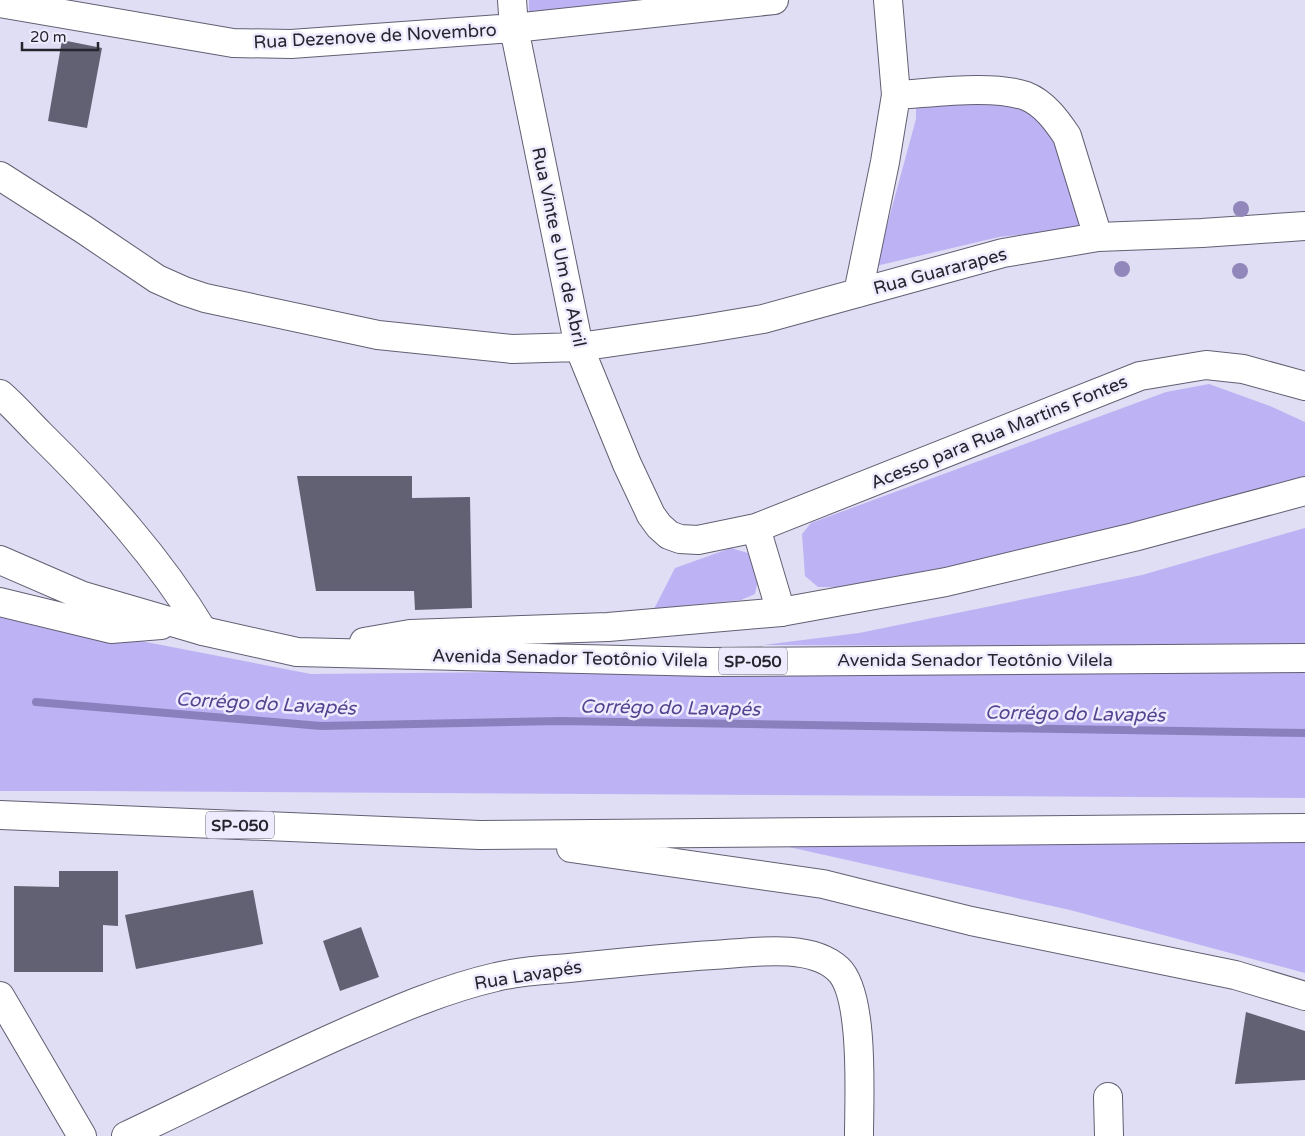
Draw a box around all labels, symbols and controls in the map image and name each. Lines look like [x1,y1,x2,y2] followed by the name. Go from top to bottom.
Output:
[253,19,497,53] street label: Rua Dezenove de Novembro
[22,20,99,52] scale bar
[30,28,67,46] text: 20 m
[527,145,591,349] street label: Rua Vinte e Um de Abril
[871,243,1009,299] street label: Rua Guararapes
[867,370,1131,494] street label: Acesso para Rua Martins Fontes
[432,645,708,671] street label: Avenida Senador Teotônio Vilela
[719,648,787,674] road number: SP-050
[837,649,1113,671] street label: Avenida Senador Teotônio Vilela
[175,688,358,720] water label: Corrégo do Lavapés
[580,695,762,721] water label: Corrégo do Lavapés
[985,701,1167,727] water label: Corrégo do Lavapés
[206,812,274,838] road number: SP-050
[473,956,583,994] street label: Rua Lavapés

